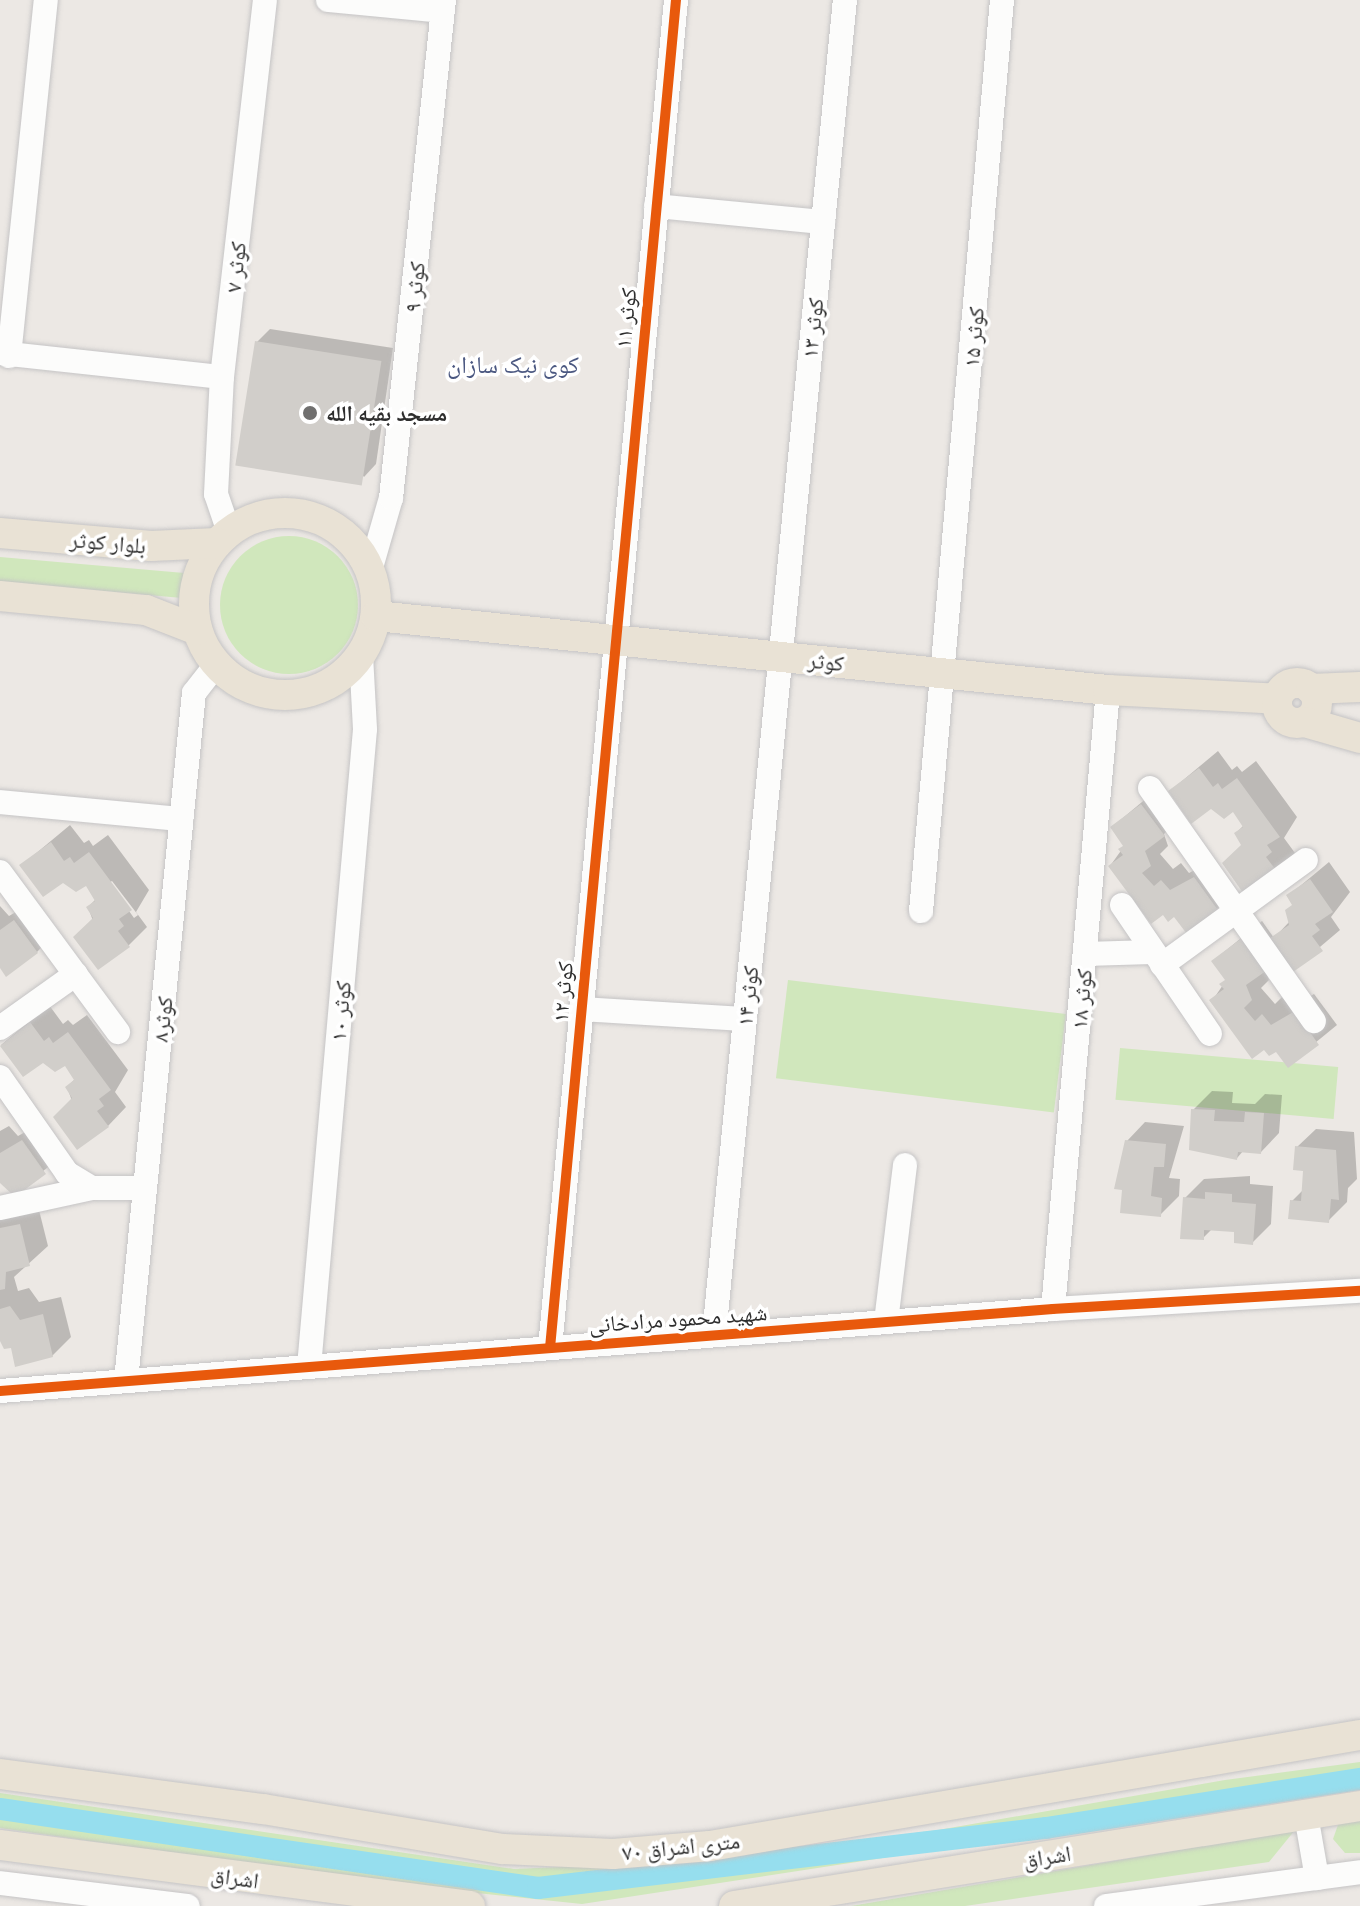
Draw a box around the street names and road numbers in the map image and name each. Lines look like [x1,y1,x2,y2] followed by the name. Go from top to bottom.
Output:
[219,240,251,294] street label: کوثر ۷
[398,260,430,314] street label: کوثر ۹
[609,286,641,350] street label: کوثر ۱۱
[796,296,828,360] street label: کوثر ۱۳
[957,306,989,368] street label: ۱۵ کوثر
[69,526,147,558] street label: بلوار کوثر
[807,646,845,676] street label: کوثر
[546,961,578,1023] street label: کوثر ۱۲
[731,964,763,1028] street label: کوثر ۱۴
[1065,968,1097,1030] street label: کوثر ۱۸
[324,980,356,1042] street label: کوثر ۱۰
[146,995,178,1043] street label: کوثر۸
[588,1299,768,1337] street label: شهید محمود مرادخانی
[621,1827,741,1865] street label: ۷۰ متری اشراق
[1021,1839,1073,1873] street label: اشراق
[209,1861,261,1893] street label: اشراق

